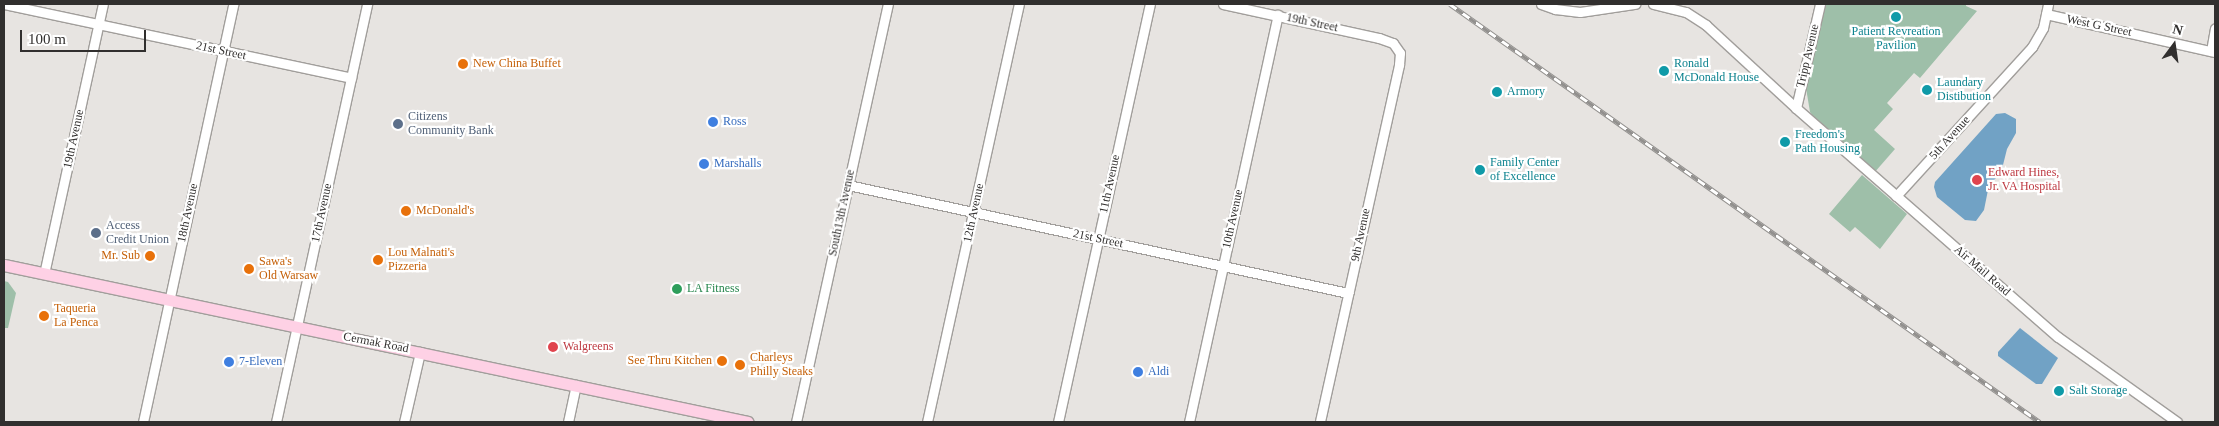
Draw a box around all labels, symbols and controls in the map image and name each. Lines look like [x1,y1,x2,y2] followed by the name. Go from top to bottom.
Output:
[1285,11,1339,35] street label: 19th Street
[1890,11,1902,23] marker: Patient Revreation Pavilion
[2065,12,2133,40] street label: West G Street
[22,20,149,52] scale bar
[2149,20,2199,70] north arrow
[2171,21,2184,38] text: N
[1794,22,1822,90] street label: Tripp Avenue
[1852,25,1940,53] place label: Patient Revreation Pavilion
[28,31,66,47] text: 100 m
[195,39,247,63] street label: 21st Street
[473,57,561,71] place label: New China Buffet
[1674,57,1759,85] place label: Ronald McDonald House
[457,58,469,70] marker: New China Buffet
[1658,65,1670,77] marker: Ronald McDonald House
[1937,76,1991,104] place label: Laundary Distibution
[1921,84,1933,96] marker: Laundary Distibution
[1507,85,1545,99] place label: Armory
[1491,86,1503,98] marker: Armory
[61,108,87,170] street label: 19th Avenue
[408,110,494,138] place label: Citizens Community Bank
[1926,113,1974,163] street label: 5th Avenue
[723,115,746,129] place label: Ross
[707,116,719,128] marker: Ross
[392,118,404,130] marker: Citizens Community Bank
[1795,128,1860,156] place label: Freedom's Path Housing
[1779,136,1791,148] marker: Freedom's Path Housing
[1097,153,1123,215] street label: 11th Avenue
[1490,156,1559,184] place label: Family Center of Excellence
[714,157,761,171] place label: Marshalls
[698,158,710,170] marker: Marshalls
[1474,164,1486,176] marker: Family Center of Excellence
[1988,166,2061,194] place label: Edward Hines, Jr. VA Hospital
[826,168,858,258] street label: South13th Avenue
[1970,173,1984,187] marker: Edward Hines, Jr. VA Hospital
[175,182,201,244] street label: 18th Avenue
[309,182,335,244] street label: 17th Avenue
[961,182,987,244] street label: 12th Avenue
[1220,188,1246,250] street label: 10th Avenue
[416,204,474,218] place label: McDonald's
[400,205,412,217] marker: McDonald's
[1348,207,1374,263] street label: 9th Avenue
[106,219,169,247] place label: Access Credit Union
[90,227,102,239] marker: Access Credit Union
[1072,227,1124,251] street label: 21st Street
[1951,243,2013,299] street label: Air Mail Road
[388,246,454,274] place label: Lou Malnati's Pizzeria
[101,249,140,263] place label: Mr. Sub
[144,250,156,262] marker: Mr. Sub
[372,254,384,266] marker: Lou Malnati's Pizzeria
[259,255,318,283] place label: Sawa's Old Warsaw
[243,263,255,275] marker: Sawa's Old Warsaw
[687,282,740,296] place label: LA Fitness
[671,283,683,295] marker: LA Fitness
[54,302,98,330] place label: Taqueria La Penca
[38,310,50,322] marker: Taqueria La Penca
[342,330,410,356] street label: Cermak Road
[563,340,613,354] place label: Walgreens
[547,341,559,353] marker: Walgreens
[750,351,813,379] place label: Charleys Philly Steaks
[627,354,712,368] place label: See Thru Kitchen
[239,355,282,369] place label: 7-Eleven
[716,355,728,367] marker: See Thru Kitchen
[223,356,235,368] marker: 7-Eleven
[734,359,746,371] marker: Charleys Philly Steaks
[1148,365,1169,379] place label: Aldi
[1132,366,1144,378] marker: Aldi
[2069,384,2127,398] place label: Salt Storage
[2053,385,2065,397] marker: Salt Storage

